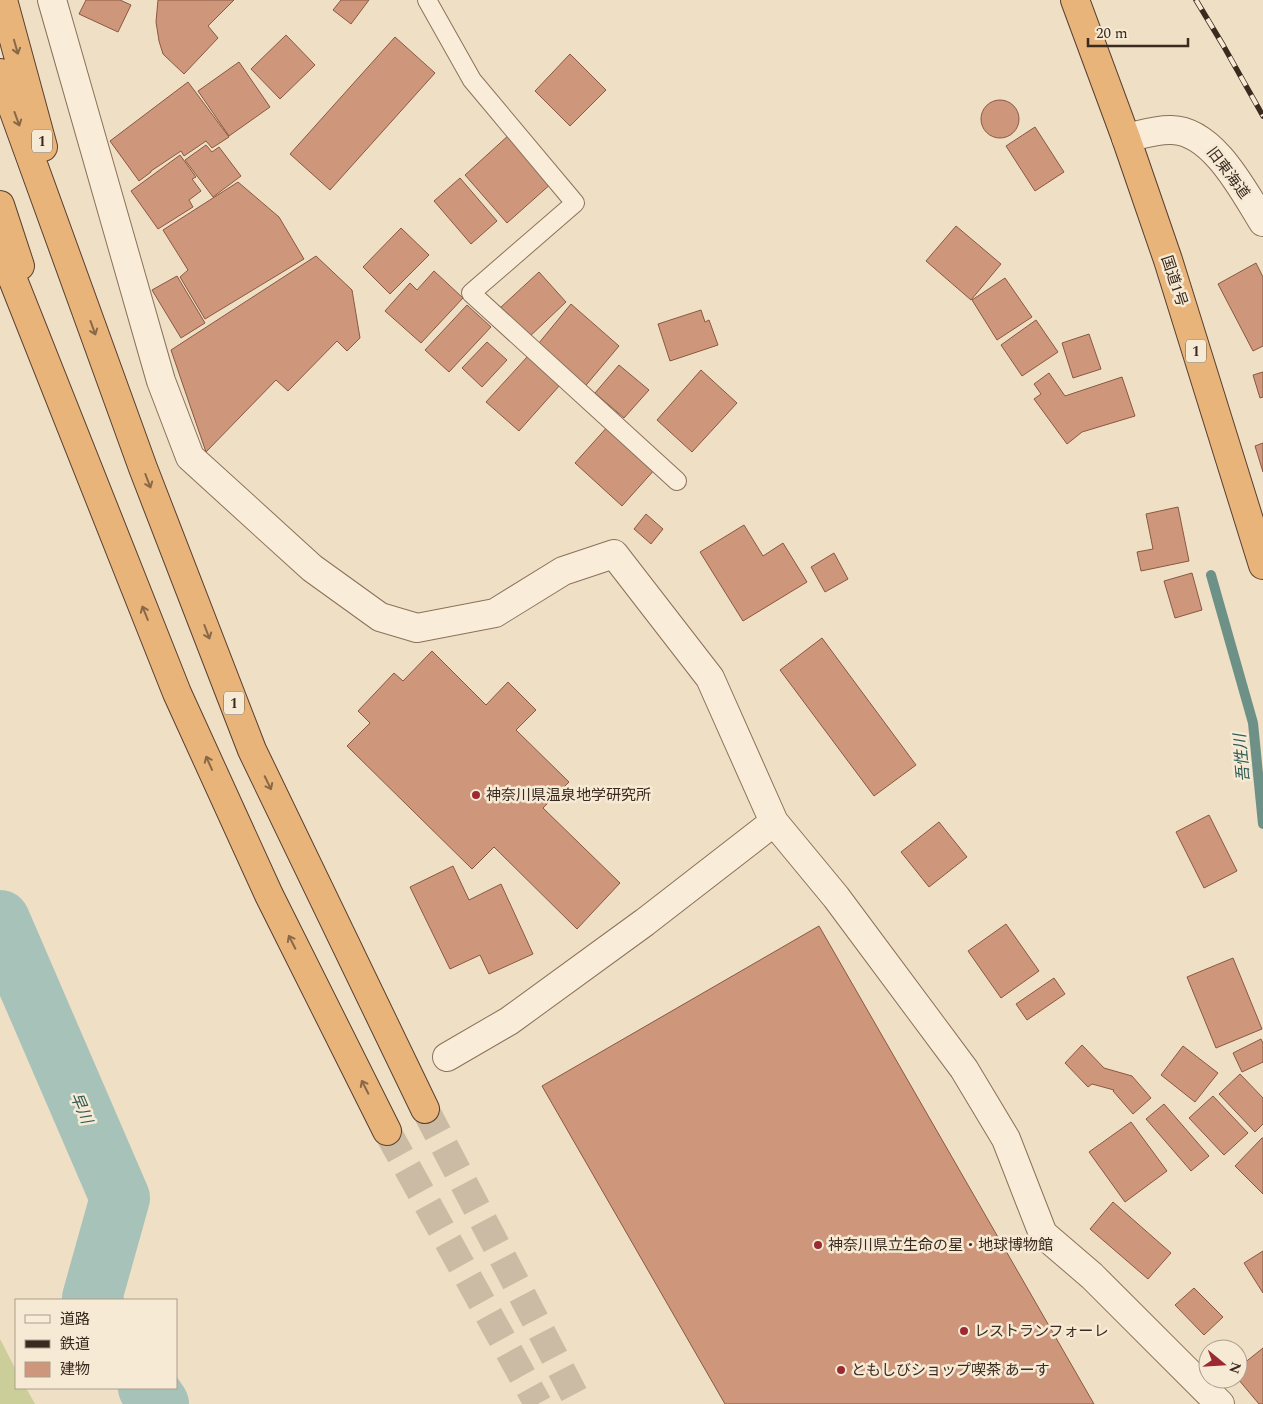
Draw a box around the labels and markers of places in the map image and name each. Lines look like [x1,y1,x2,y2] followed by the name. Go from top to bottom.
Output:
[486,784,651,807] place label: 神奈川県温泉地学研究所
[470,789,482,801] marker: 神奈川県温泉地学研究所
[828,1234,1053,1257] place label: 神奈川県立生命の星・地球博物館
[812,1239,824,1251] marker: 神奈川県立生命の星・地球博物館
[974,1320,1109,1343] place label: レストランフォーレ
[958,1325,970,1337] marker: レストランフォーレ
[851,1359,1050,1382] place label: ともしびショップ喫茶 あーす
[835,1364,847,1376] marker: ともしびショップ喫茶 あーす

